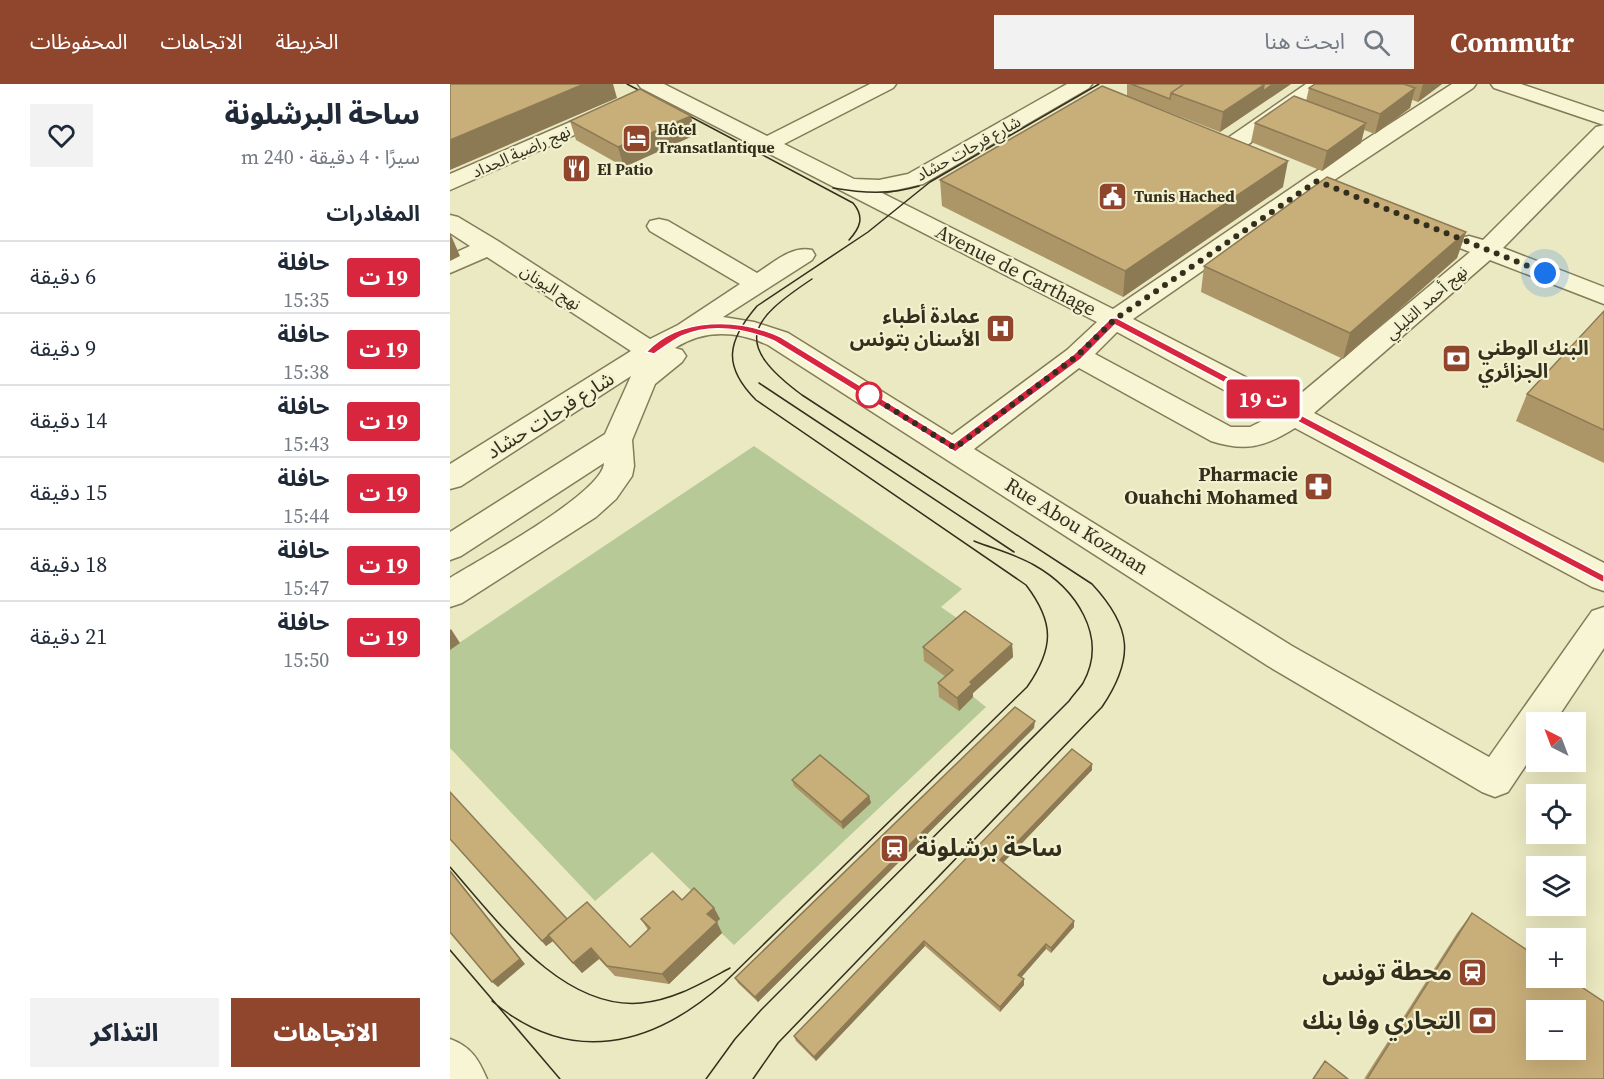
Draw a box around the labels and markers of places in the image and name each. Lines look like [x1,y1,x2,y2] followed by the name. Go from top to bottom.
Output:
[657,118,775,158] place label: Hôtel Transatlantique
[620,122,652,154] hotel icon: Hôtel Transatlantique
[560,153,592,185] restaurant icon: El Patio
[597,158,653,180] place label: El Patio
[1097,180,1129,212] public building icon: Tunis Hached
[1134,185,1235,207] place label: Tunis Hached
[850,302,980,353] place label: عمادة أطباء الأسنان بتونس
[985,312,1017,344] hospital icon: عمادة أطباء الأسنان بتونس
[1478,334,1589,388] place label: البنك الوطني الجزائري
[1441,343,1473,375] bank icon: البنك الوطني الجزائري
[856,382,882,408] unlabelled marker
[1124,460,1298,511] place label: Pharmacie Ouahchi Mohamed
[1303,470,1335,502] pharmacy icon: Pharmacie Ouahchi Mohamed
[916,831,1062,864] place label: ساحة برشلونة
[879,832,911,864] station icon: ساحة برشلونة
[1322,955,1452,988] place label: محطة تونس
[1457,956,1489,988] station icon: محطة تونس
[1302,1004,1461,1041] place label: التجاري وفا بنك
[1466,1005,1498,1037] bank icon: التجاري وفا بنك

